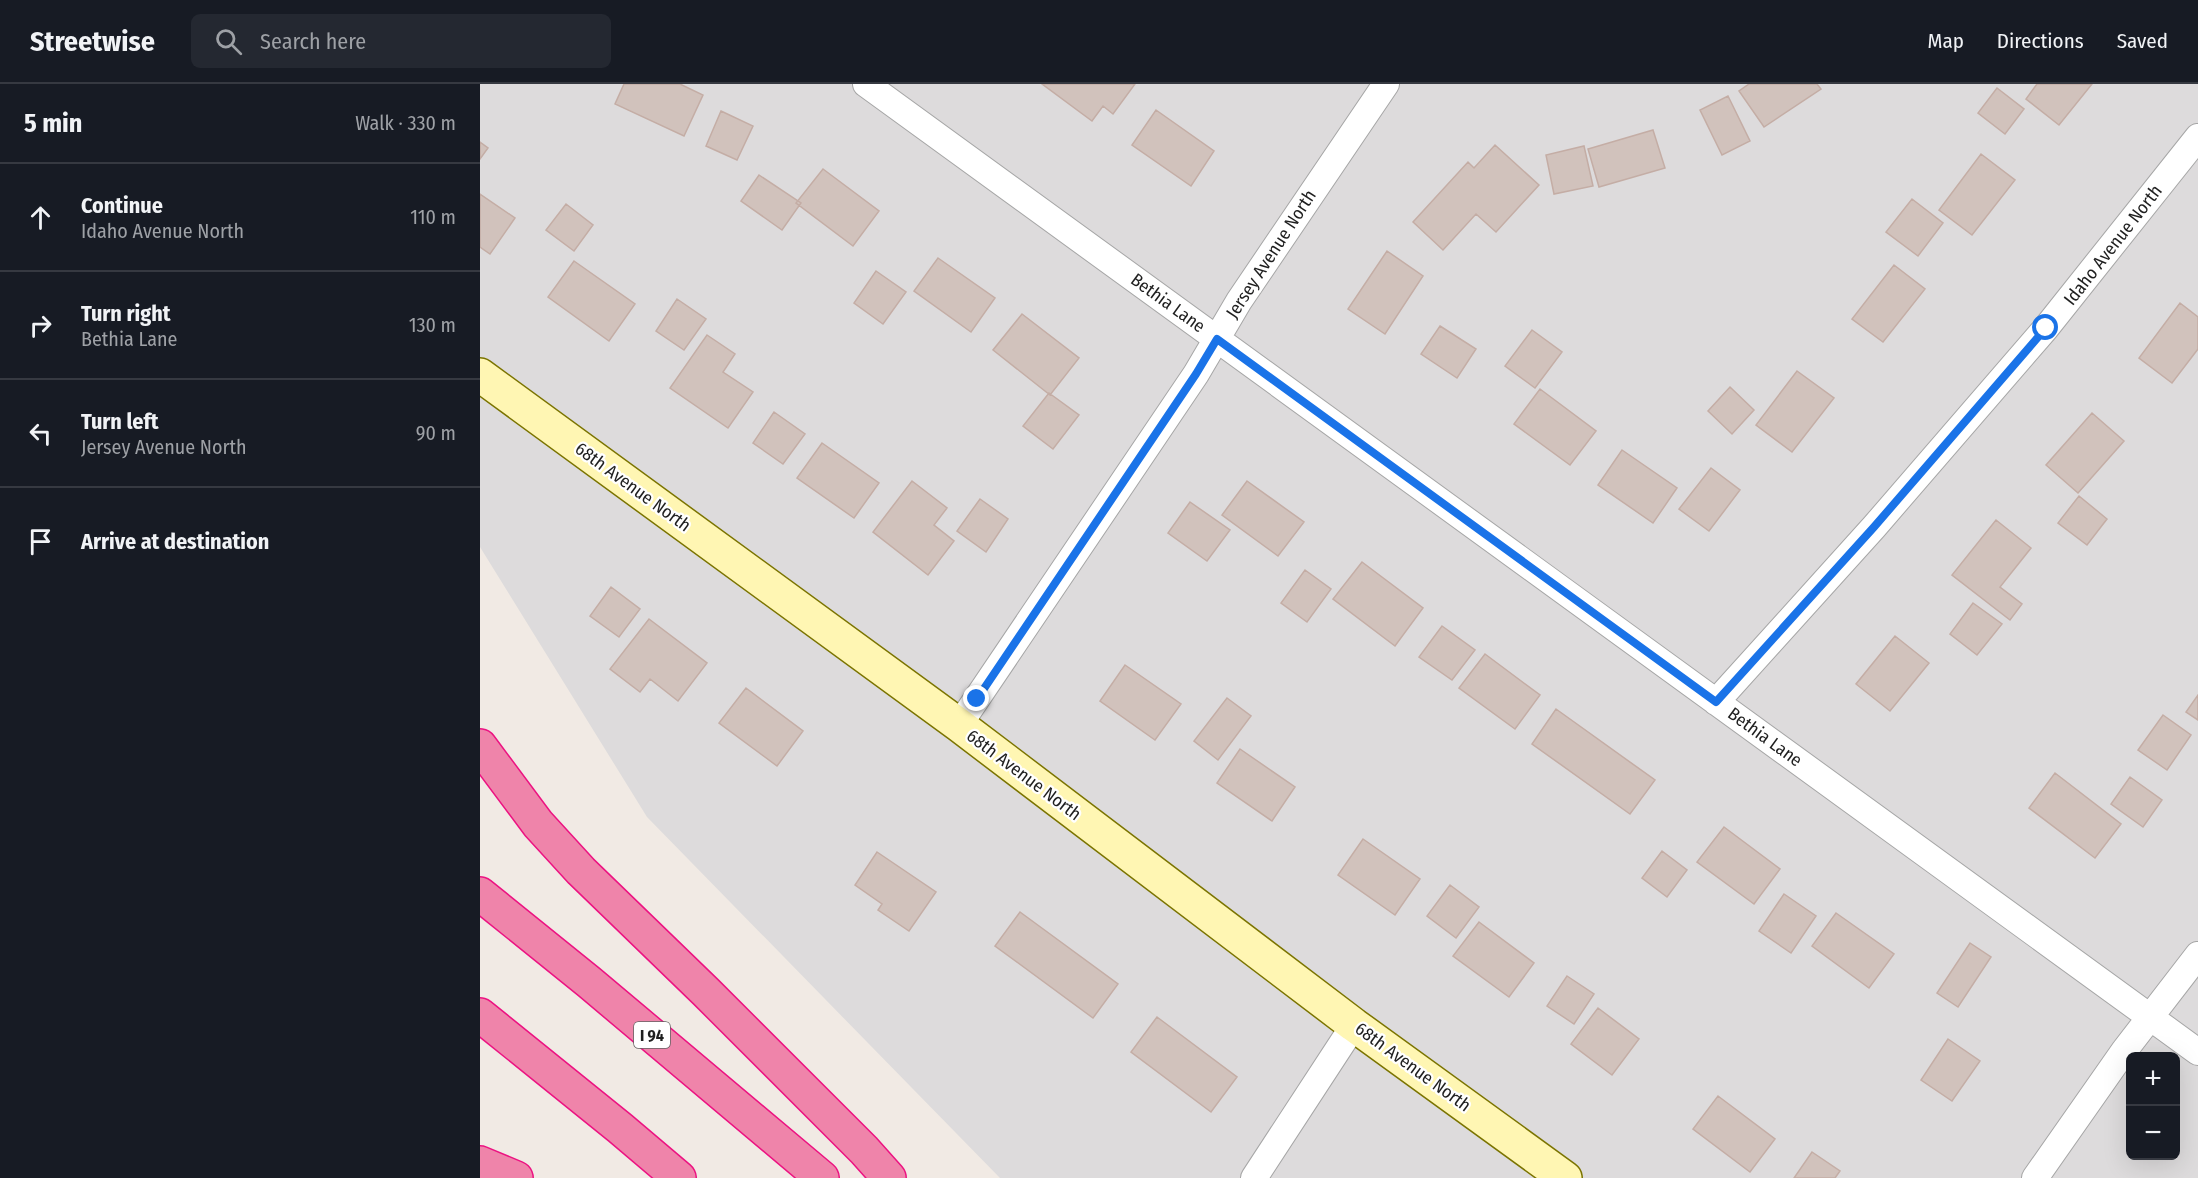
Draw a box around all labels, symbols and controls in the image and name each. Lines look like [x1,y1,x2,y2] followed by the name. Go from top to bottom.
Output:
[191,14,611,68] search box
[30,25,155,58] text: Streetwise
[212,25,245,58] icon: search
[260,28,366,55] text: Search here
[1927,28,1964,54] text: Map
[1997,28,2084,54] text: Directions
[2117,28,2168,54] text: Saved
[24,108,82,139] text: 5 min
[355,111,456,135] text: Walk · 330 m
[2059,180,2167,310] street label: Idaho Avenue North
[1221,186,1321,322] street label: Jersey Avenue North
[81,192,163,219] text: Continue
[24,201,57,234] icon: ahead
[410,205,456,229] text: 110 m
[81,219,244,243] text: Idaho Avenue North
[1126,269,1210,337] street label: Bethia Lane
[81,300,170,327] text: Turn right
[24,309,57,342] icon: right
[409,313,456,337] text: 130 m
[2032,314,2058,340] route start
[81,327,177,351] text: Bethia Lane
[81,408,159,435] text: Turn left
[24,417,57,450] icon: left
[416,421,456,445] text: 90 m
[81,435,247,459] text: Jersey Avenue North
[571,438,695,536] street label: 68th Avenue North
[24,525,57,558] icon: arrive
[81,528,269,555] text: Arrive at destination
[963,685,989,711] route end
[1723,703,1807,771] street label: Bethia Lane
[962,725,1086,825] street label: 68th Avenue North
[1351,1018,1475,1116] street label: 68th Avenue North
[634,1022,670,1048] road number: I 94
[2126,1052,2180,1160] map controls
[2126,1052,2180,1106] button: +
[2126,1106,2180,1160] button: −

